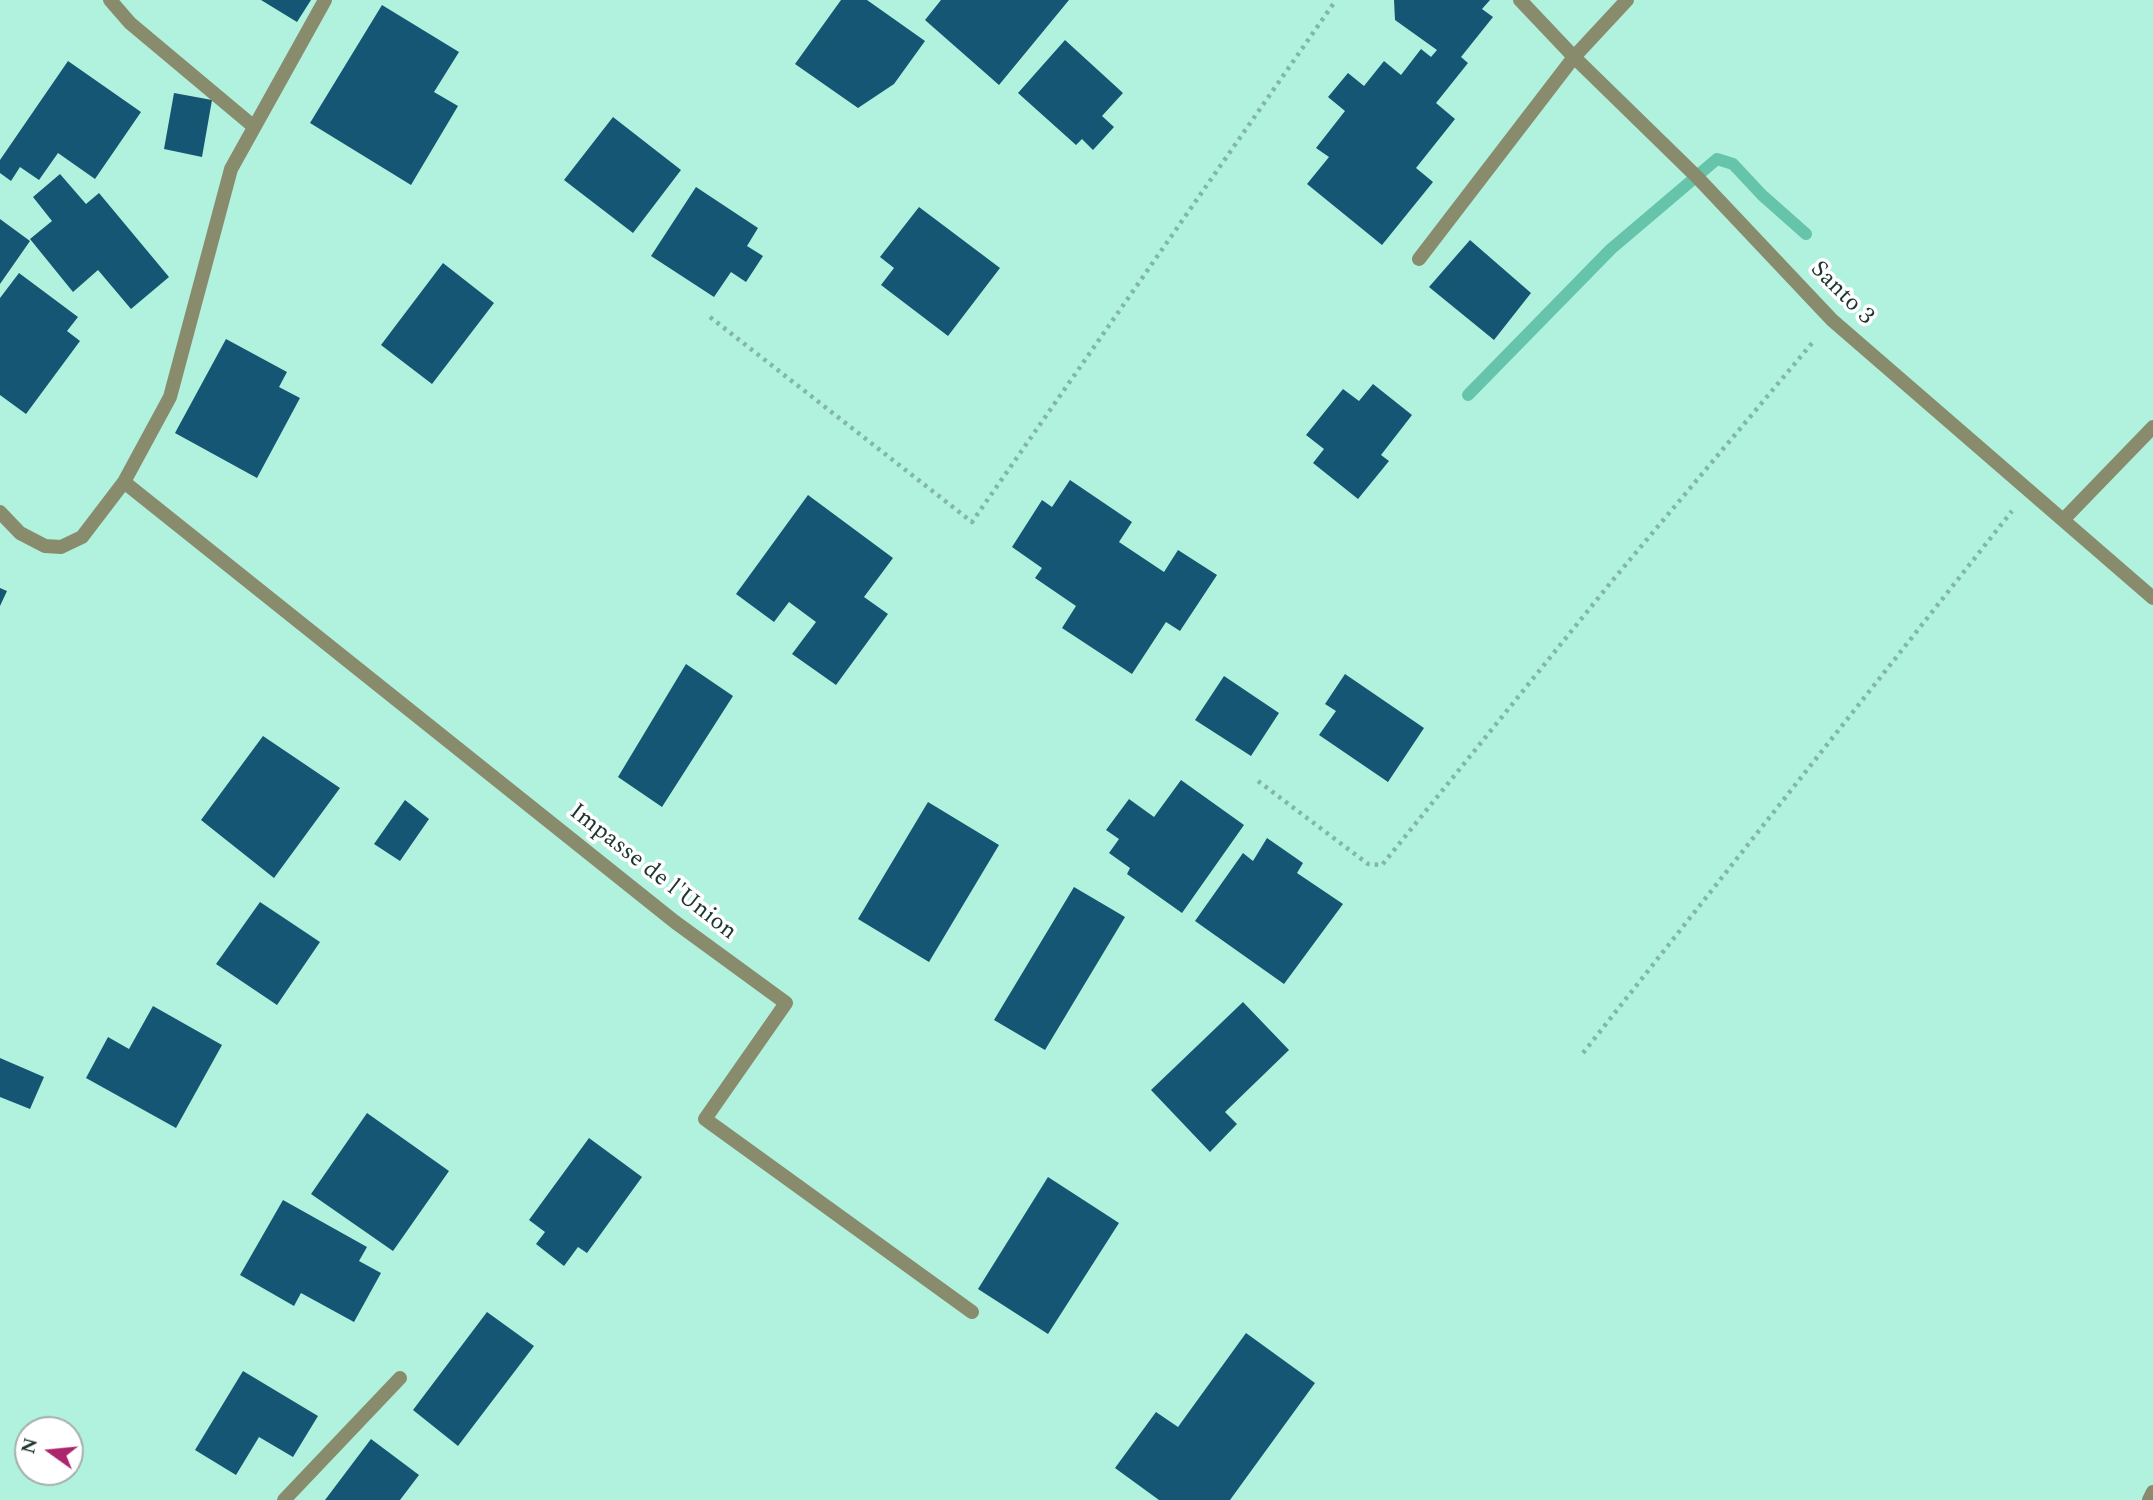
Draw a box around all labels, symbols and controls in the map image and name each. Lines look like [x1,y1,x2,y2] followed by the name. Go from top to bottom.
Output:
[1803,256,1879,332] street label: Santo 3
[562,799,742,947] street label: Impasse de l'Union
[14,1416,84,1486] north arrow
[14,1435,46,1457] text: N

